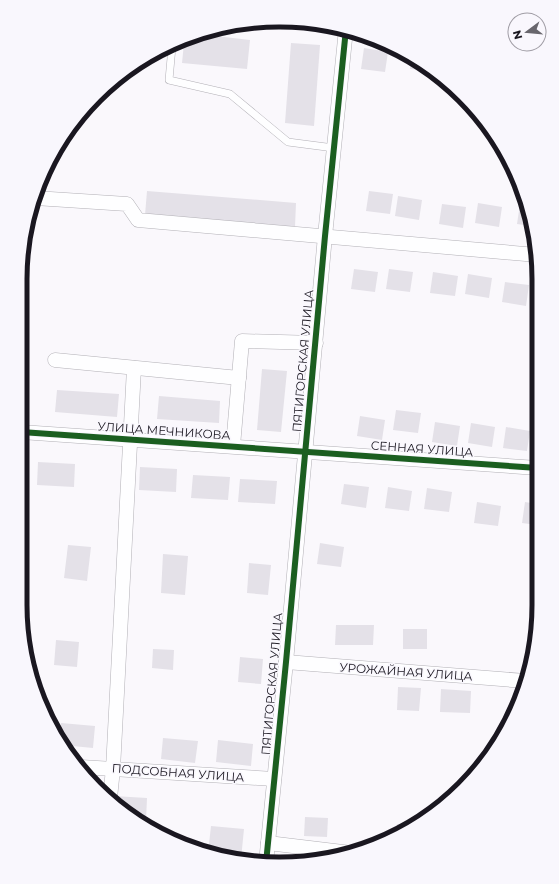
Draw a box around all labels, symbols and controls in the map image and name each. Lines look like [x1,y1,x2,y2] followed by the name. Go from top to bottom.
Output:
[507,12,547,52] north arrow
[509,29,525,41] text: N
[289,289,316,433] street label: ПЯТИГОРСКАЯ УЛИЦА
[97,418,231,443] street label: УЛИЦА МЕЧНИКОВА
[370,437,474,460] street label: СЕННАЯ УЛИЦА
[258,612,285,756] street label: ПЯТИГОРСКАЯ УЛИЦА
[339,659,473,684] street label: УРОЖАЙНАЯ УЛИЦА
[111,760,245,785] street label: ПОДСОБНАЯ УЛИЦА

